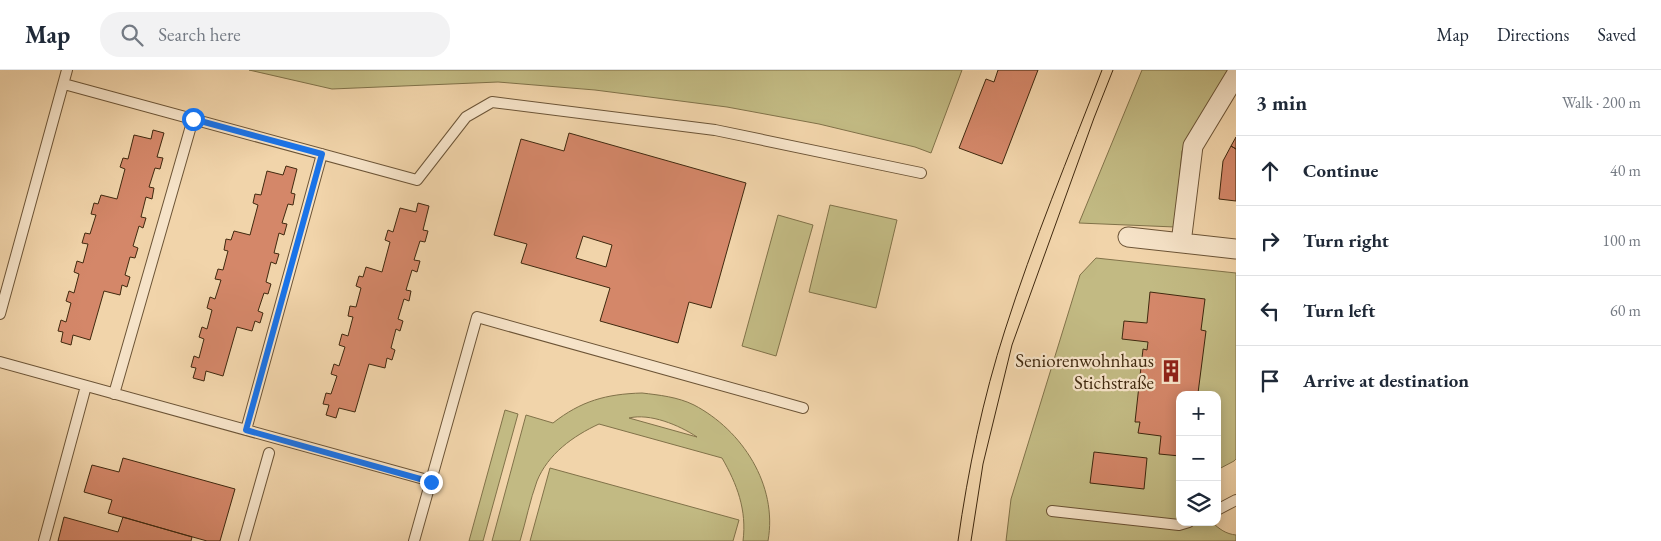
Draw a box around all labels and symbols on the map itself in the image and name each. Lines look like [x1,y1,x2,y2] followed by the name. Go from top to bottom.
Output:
[182,108,205,131] route start
[1015,348,1154,395] place label: Seniorenwohnhaus Stichstraße
[1158,358,1184,384] building icon: Seniorenwohnhaus Stichstraße
[420,471,443,494] route end

